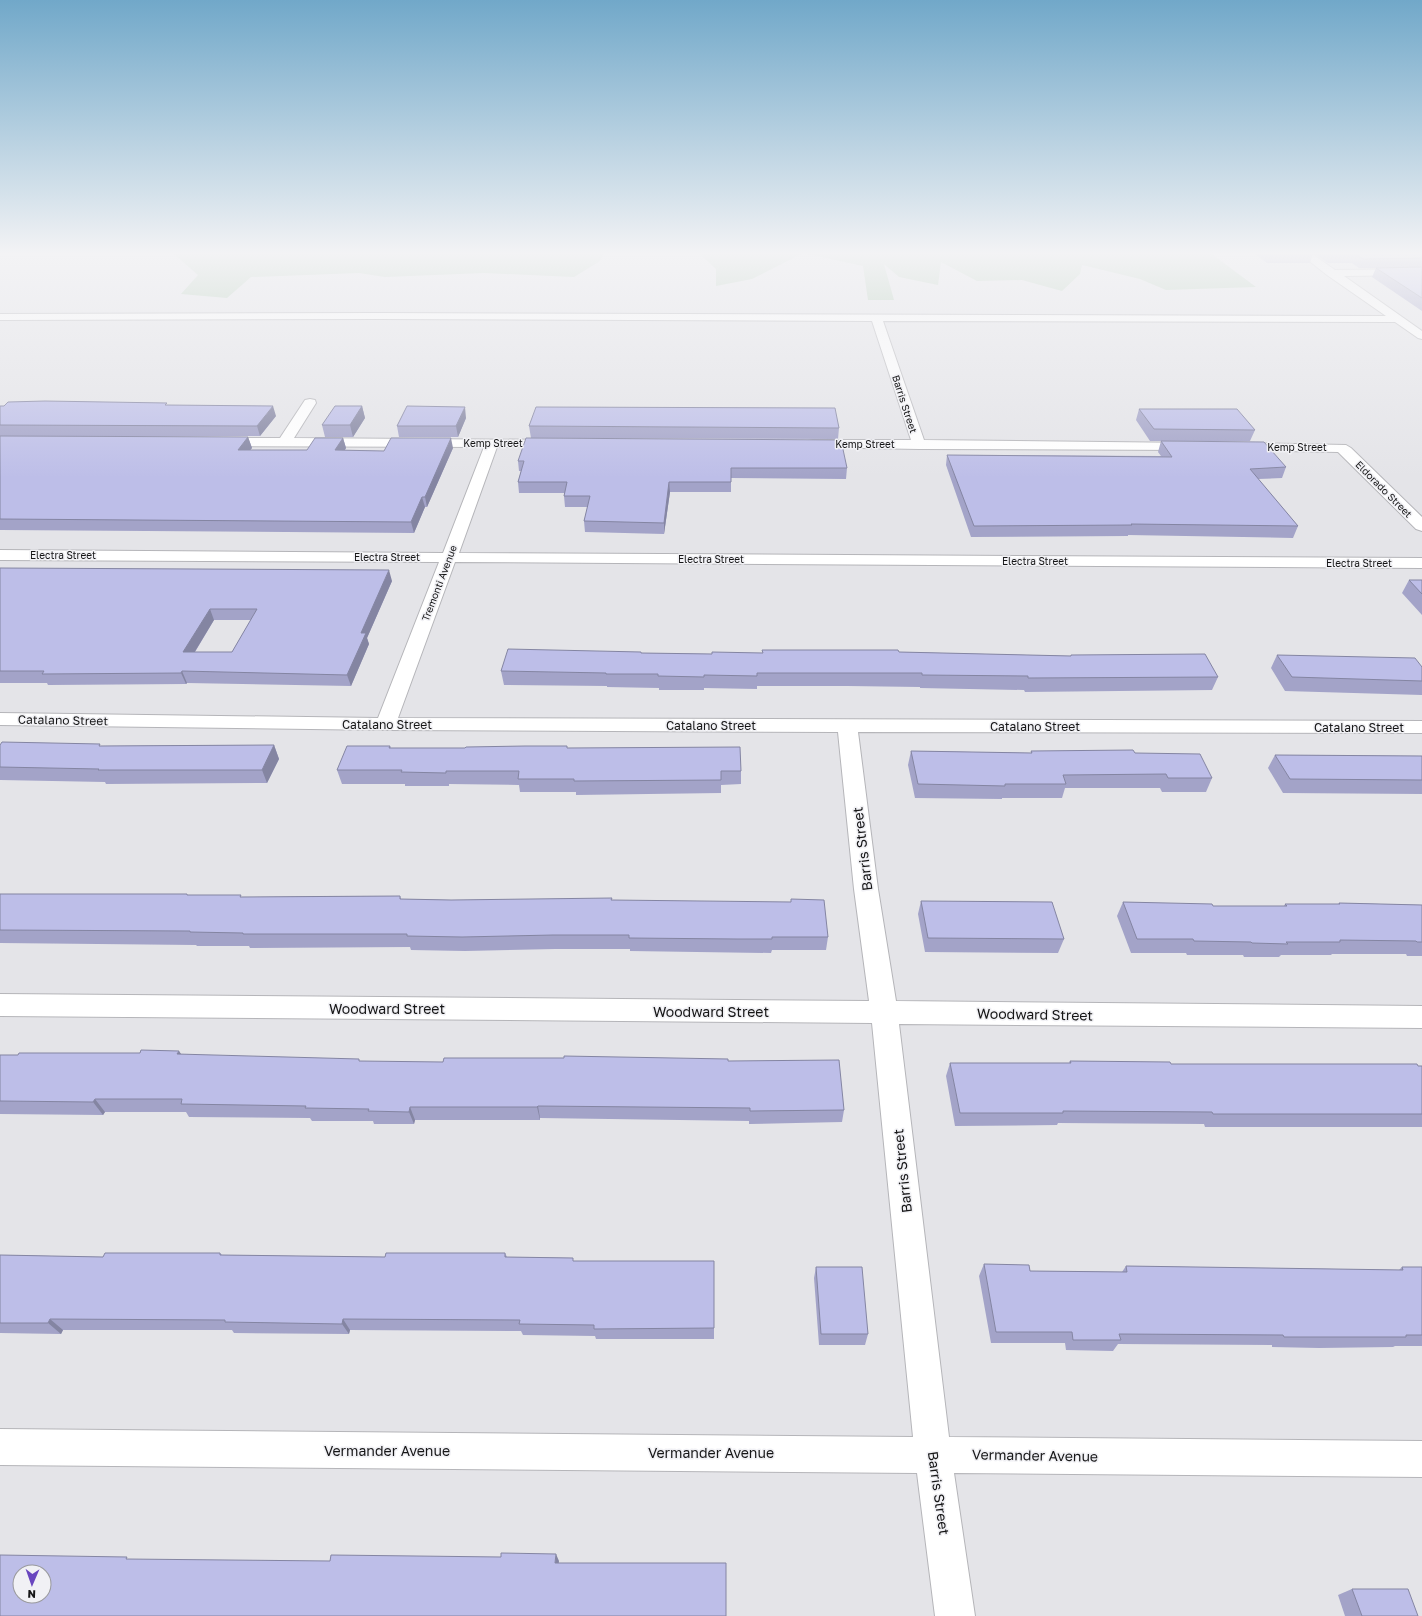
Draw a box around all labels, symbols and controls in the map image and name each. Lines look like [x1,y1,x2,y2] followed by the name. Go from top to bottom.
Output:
[890,374,920,434] street label: Barris Street
[463,437,523,449] street label: Kemp Street
[835,438,895,450] street label: Kemp Street
[1267,441,1327,453] street label: Kemp Street
[1353,458,1415,520] street label: Eldorado Street
[419,543,459,623] street label: Tremonti Avenue
[30,549,96,561] street label: Electra Street
[354,551,420,563] street label: Electra Street
[678,553,744,565] street label: Electra Street
[1002,555,1068,567] street label: Electra Street
[1326,557,1392,569] street label: Electra Street
[18,712,108,728] street label: Catalano Street
[342,717,432,732] street label: Catalano Street
[666,718,756,733] street label: Catalano Street
[990,719,1080,734] street label: Catalano Street
[1314,720,1404,735] street label: Catalano Street
[848,806,876,892] street label: Barris Street
[329,1000,445,1017] street label: Woodward Street
[653,1003,769,1020] street label: Woodward Street
[977,1004,1093,1024] street label: Woodward Street
[889,1128,915,1214] street label: Barris Street
[324,1442,450,1459] street label: Vermander Avenue
[648,1444,774,1461] street label: Vermander Avenue
[972,1445,1098,1465] street label: Vermander Avenue
[925,1450,953,1536] street label: Barris Street
[12,1564,52,1604] north arrow
[27,1588,36,1601] text: N

